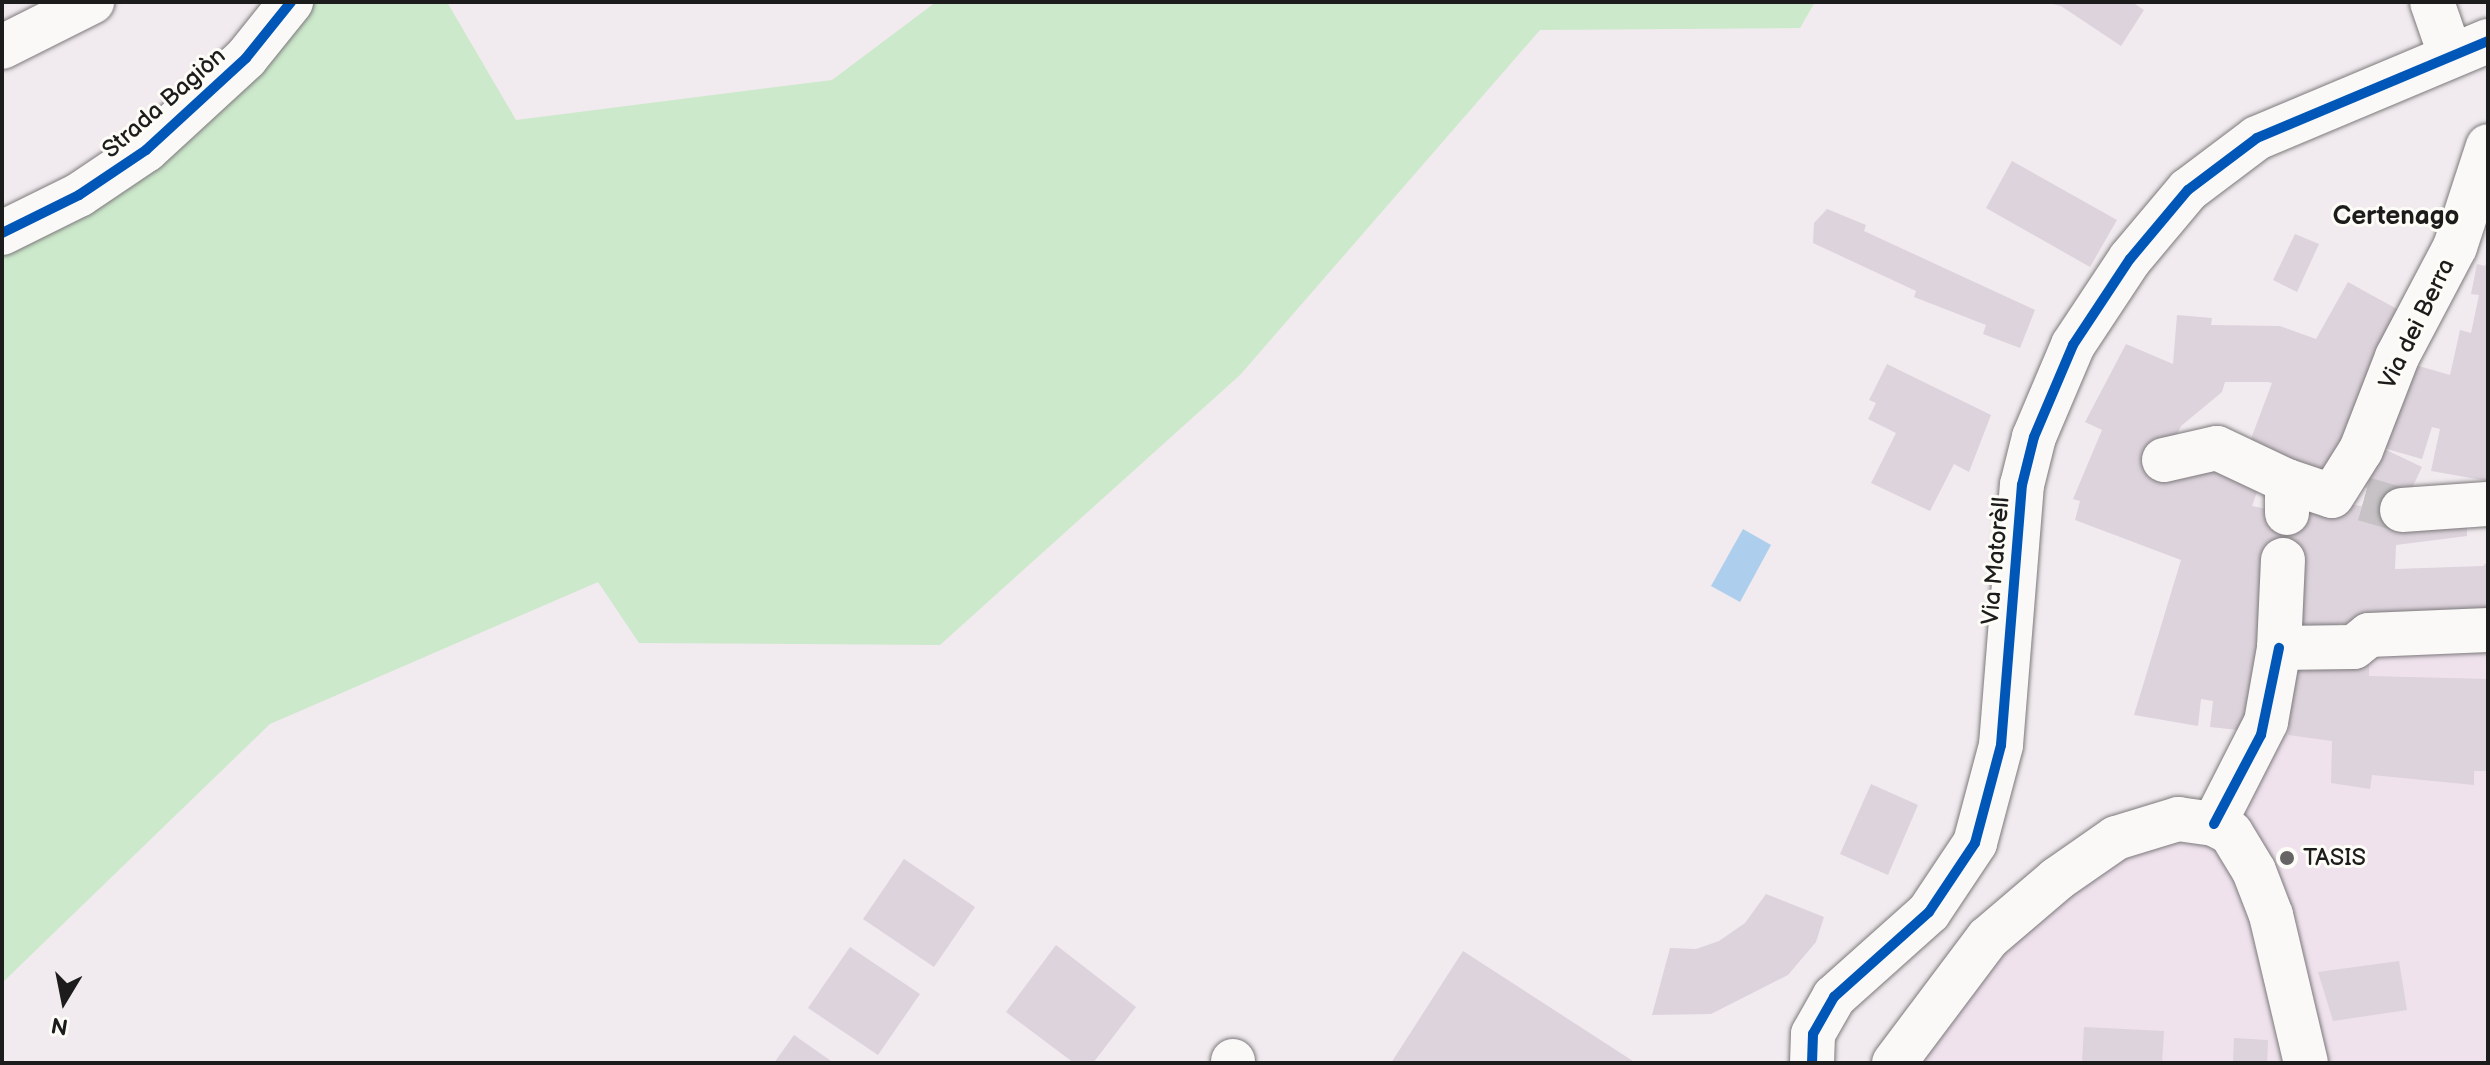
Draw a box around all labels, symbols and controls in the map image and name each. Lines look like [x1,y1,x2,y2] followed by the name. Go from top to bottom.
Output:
[96,42,232,164] street label: Strada Bagiòn
[2333,201,2459,233] district label: Certenago
[2373,254,2461,394] street label: Via dei Berra
[1976,496,2016,626] street label: Via Matorèll
[2303,844,2366,872] place label: TASIS
[2278,849,2296,867] marker: TASIS
[24,961,104,1041] north arrow
[49,1010,70,1040] text: N

